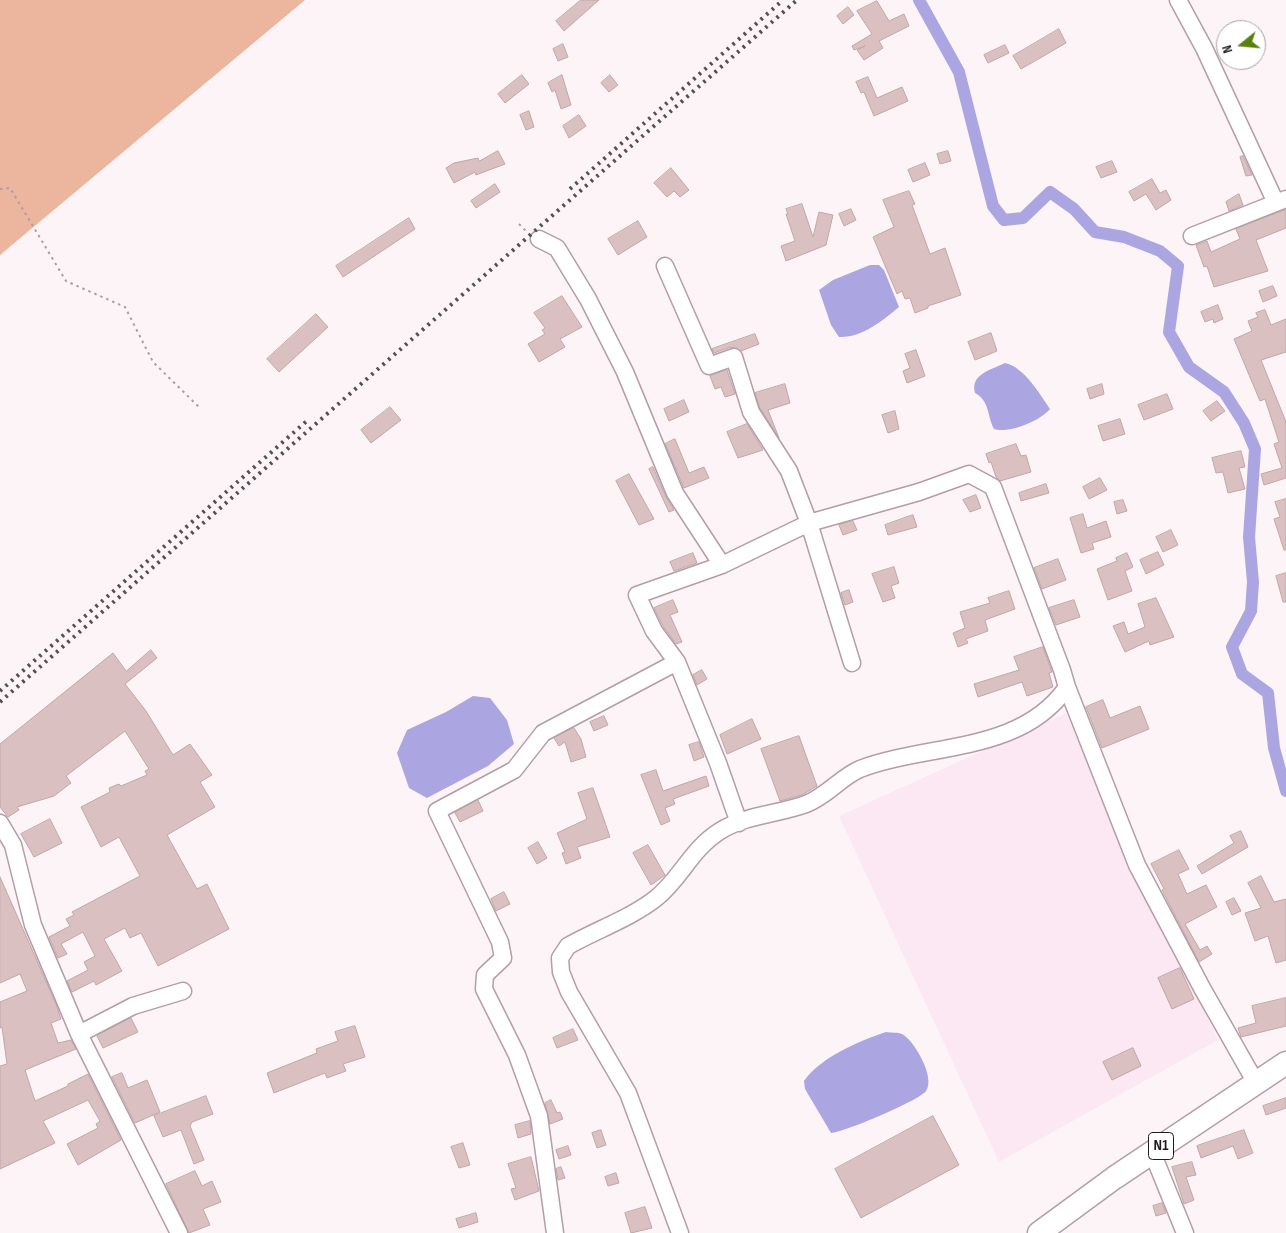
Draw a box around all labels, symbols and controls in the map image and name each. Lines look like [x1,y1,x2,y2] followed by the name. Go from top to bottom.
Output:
[1216,20,1266,70] north arrow
[1218,43,1236,55] text: N
[1148,1132,1174,1160] road number: N1

